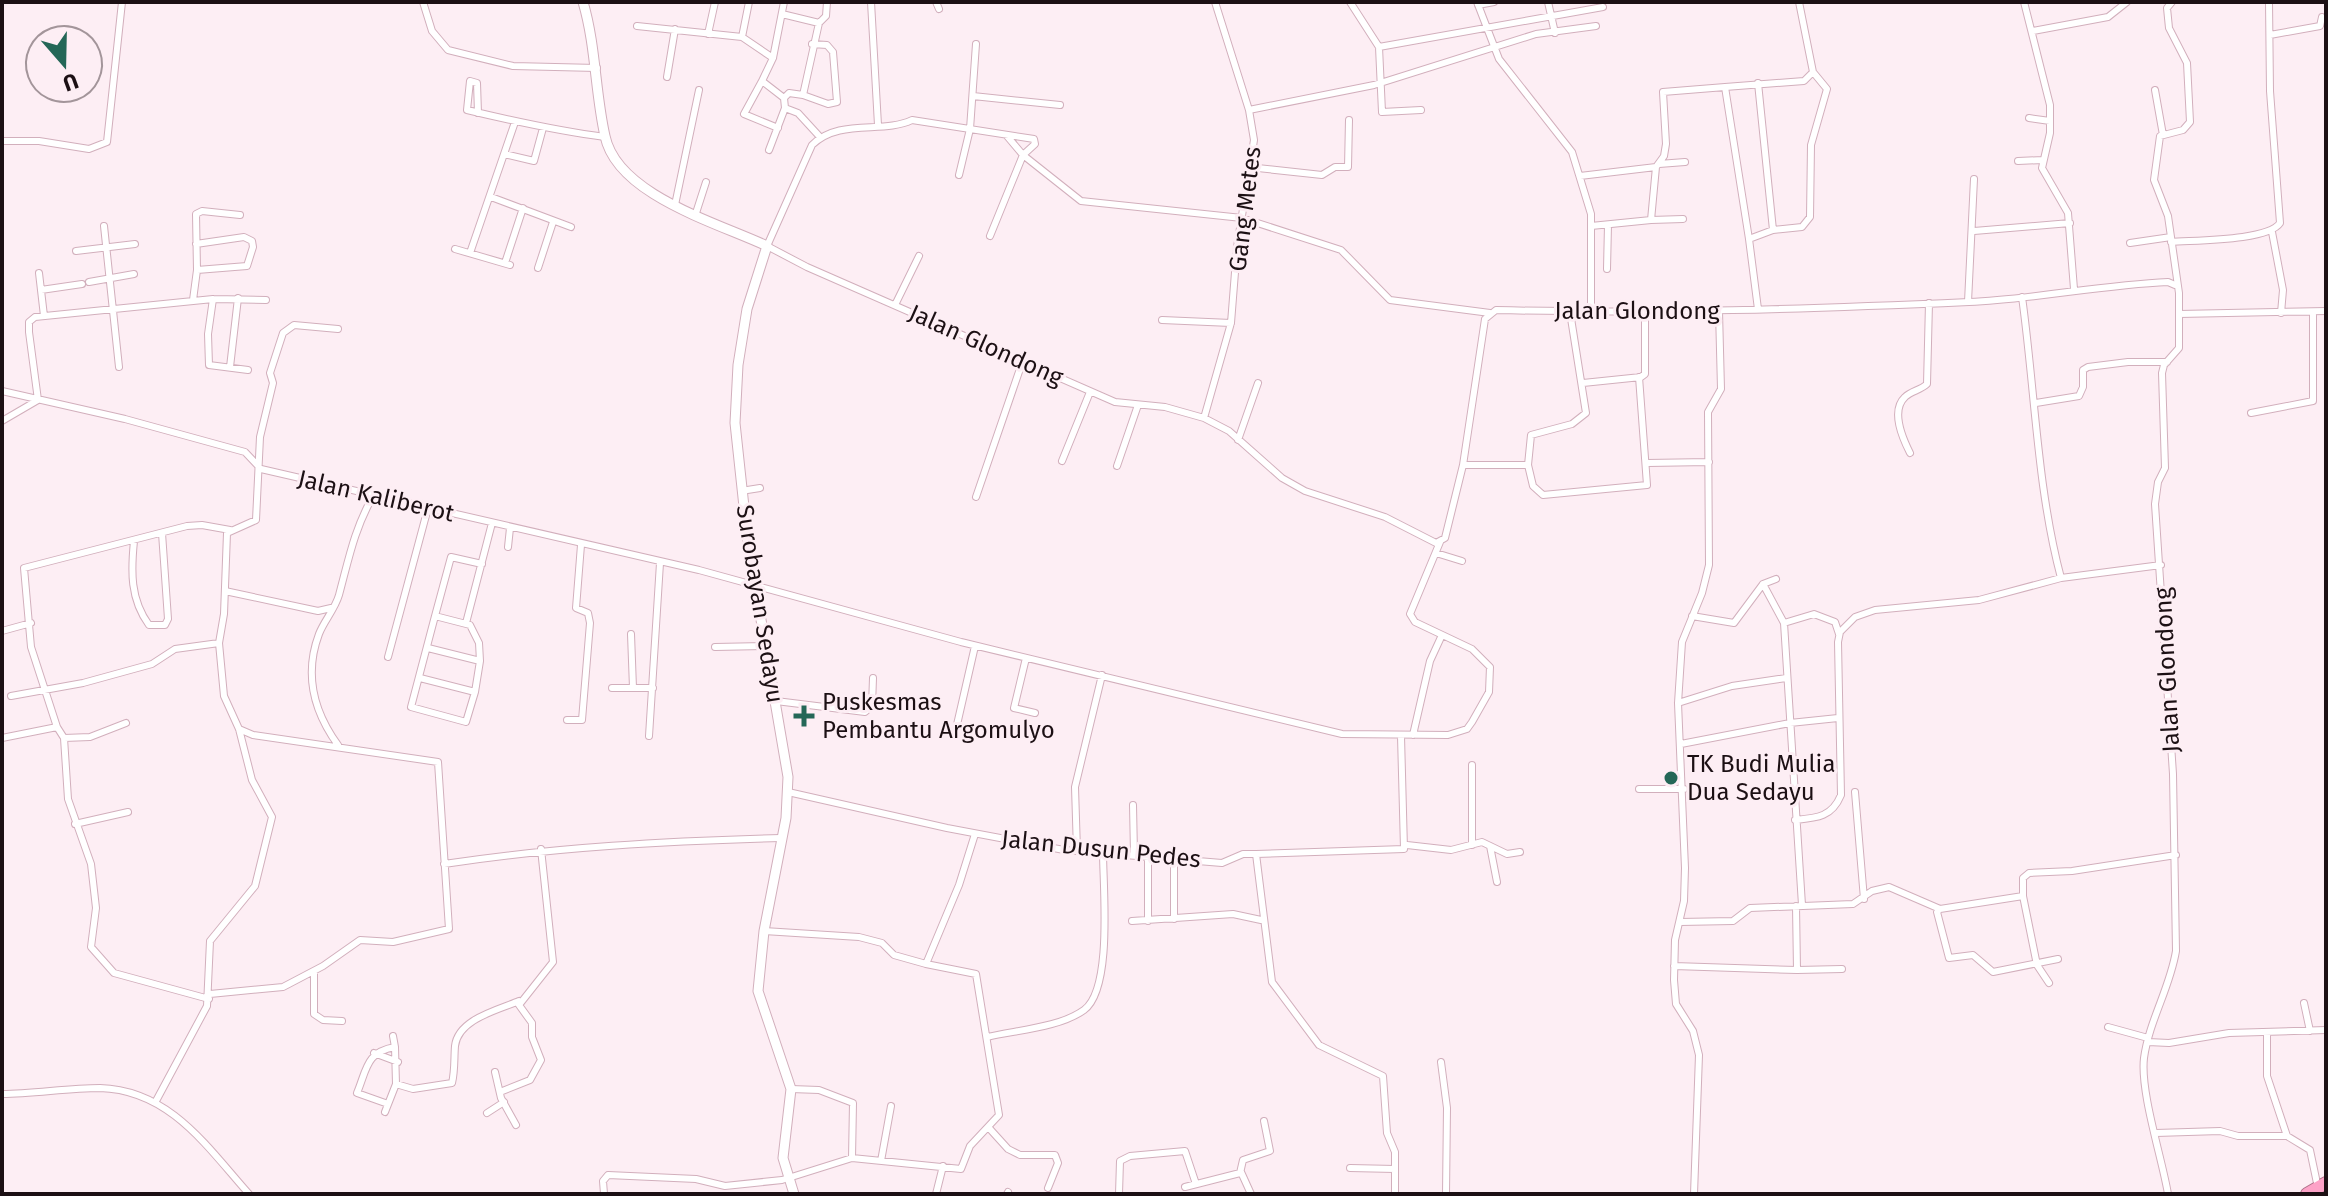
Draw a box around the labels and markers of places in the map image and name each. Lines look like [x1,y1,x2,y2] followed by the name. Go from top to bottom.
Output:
[822,688,1055,744] place label: Puskesmas Pembantu Argomulyo
[793,705,815,727] marker: Puskesmas Pembantu Argomulyo
[1687,750,1835,806] place label: TK Budi Mulia Dua Sedayu
[1662,769,1680,787] marker: TK Budi Mulia Dua Sedayu

